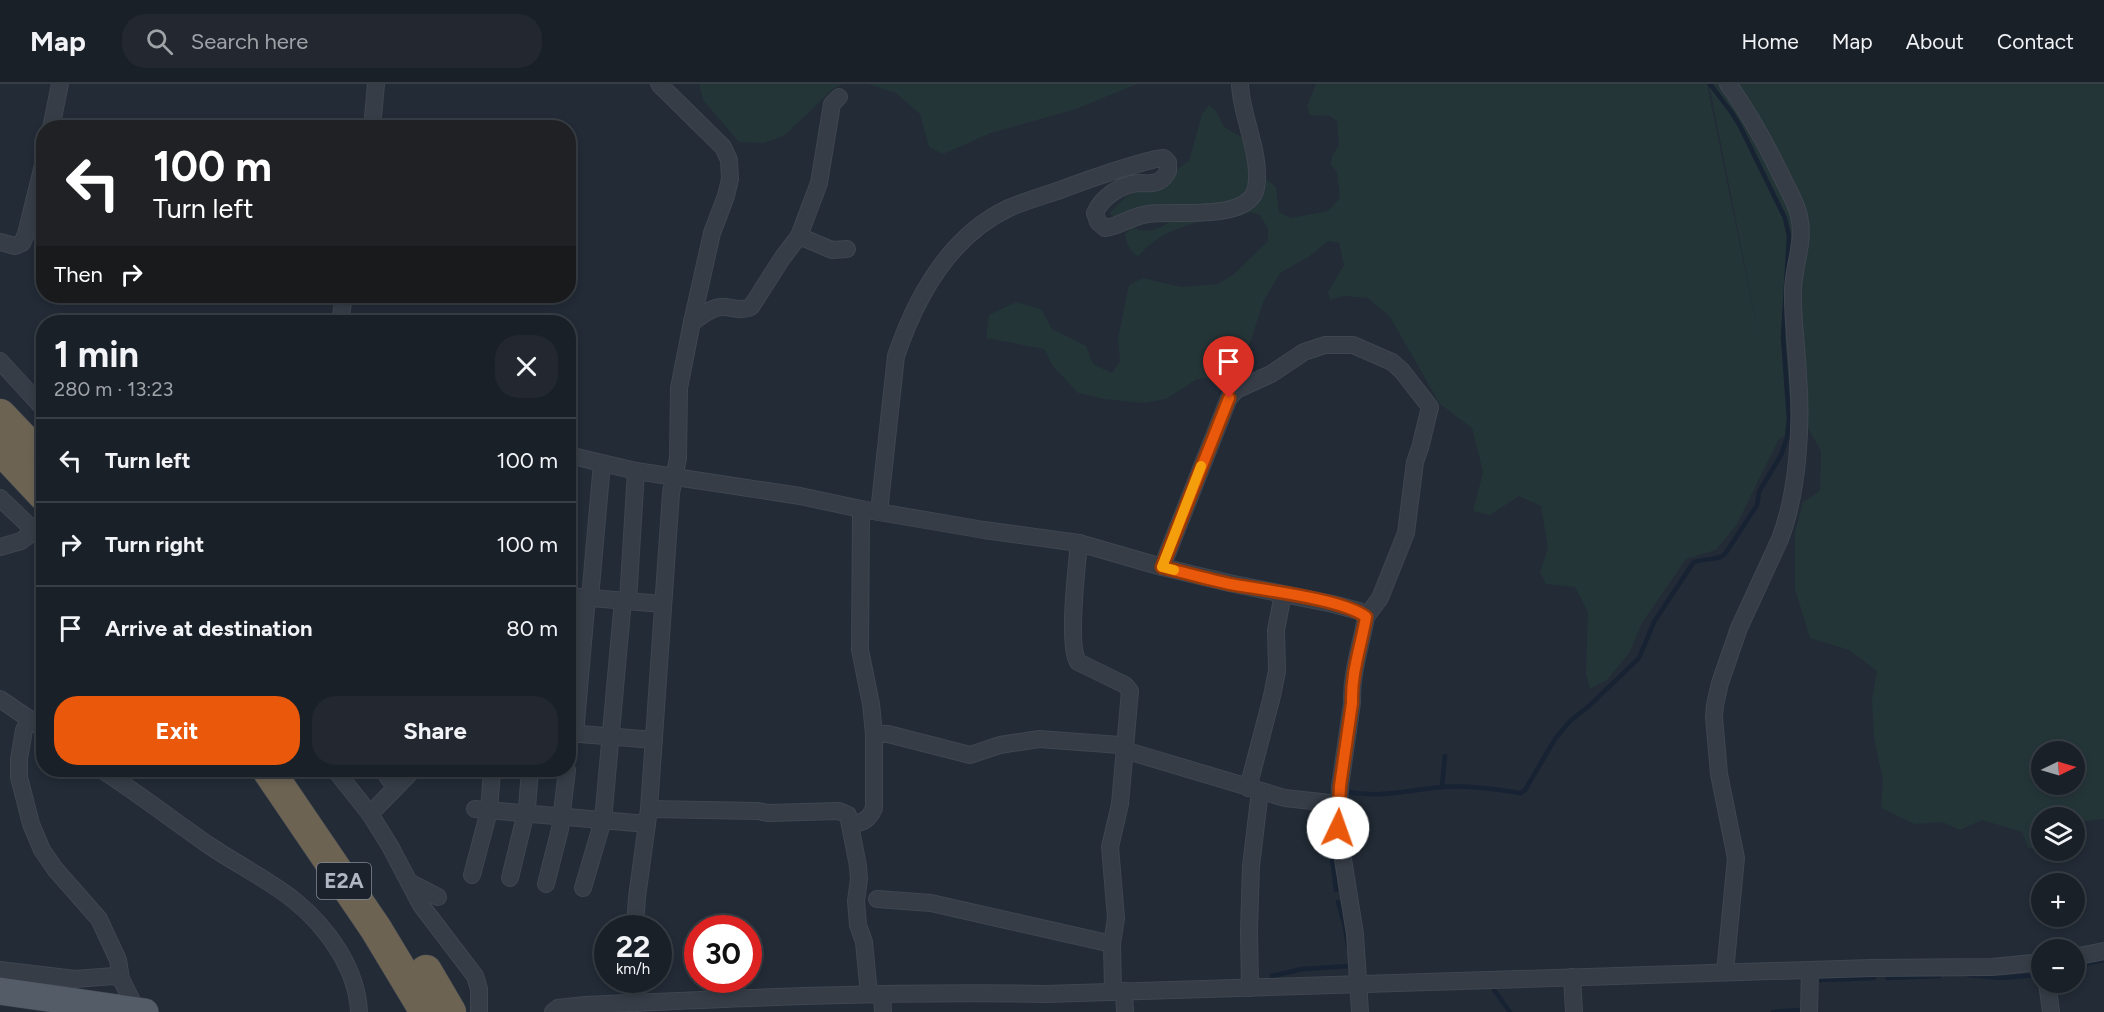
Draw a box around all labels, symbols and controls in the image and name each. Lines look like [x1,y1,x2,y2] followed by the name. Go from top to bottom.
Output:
[122,14,542,68] search box
[30,24,86,58] text: Map
[143,25,176,58] icon: search
[191,28,308,55] text: Search here
[1742,29,1799,54] text: Home
[1832,29,1873,54] text: Map
[1906,29,1964,54] text: About
[1997,29,2074,54] text: Contact
[153,141,272,192] text: 100 m
[54,144,132,222] icon: left
[153,192,253,225] text: Turn left
[115,258,148,291] icon: right
[54,261,103,288] text: Then
[54,333,139,376] text: 1 min
[495,335,558,398] button: close
[1203,336,1254,398] pin
[1212,345,1245,378] icon: arrive
[54,377,173,401] text: 280 m · 13:23
[54,444,87,477] icon: left
[105,447,191,474] text: Turn left
[497,447,558,474] text: 100 m
[54,528,87,561] icon: right
[105,531,204,558] text: Turn right
[497,531,558,558] text: 100 m
[54,612,87,645] icon: arrive
[105,615,313,642] text: Arrive at destination
[506,615,558,642] text: 80 m
[54,696,300,765] button: Exit
[312,696,558,765] button: Share
[2031,741,2085,795] north arrow
[2031,741,2085,993] map controls
[1306,796,1370,860] position arrow
[2031,807,2085,861] button: layers
[317,863,371,899] road number: E2A
[2031,873,2085,927] button: +
[684,915,762,993] speed limit sign: 30
[616,928,650,965] text: 22
[2031,939,2085,993] button: −
[616,960,650,978] text: km/h

